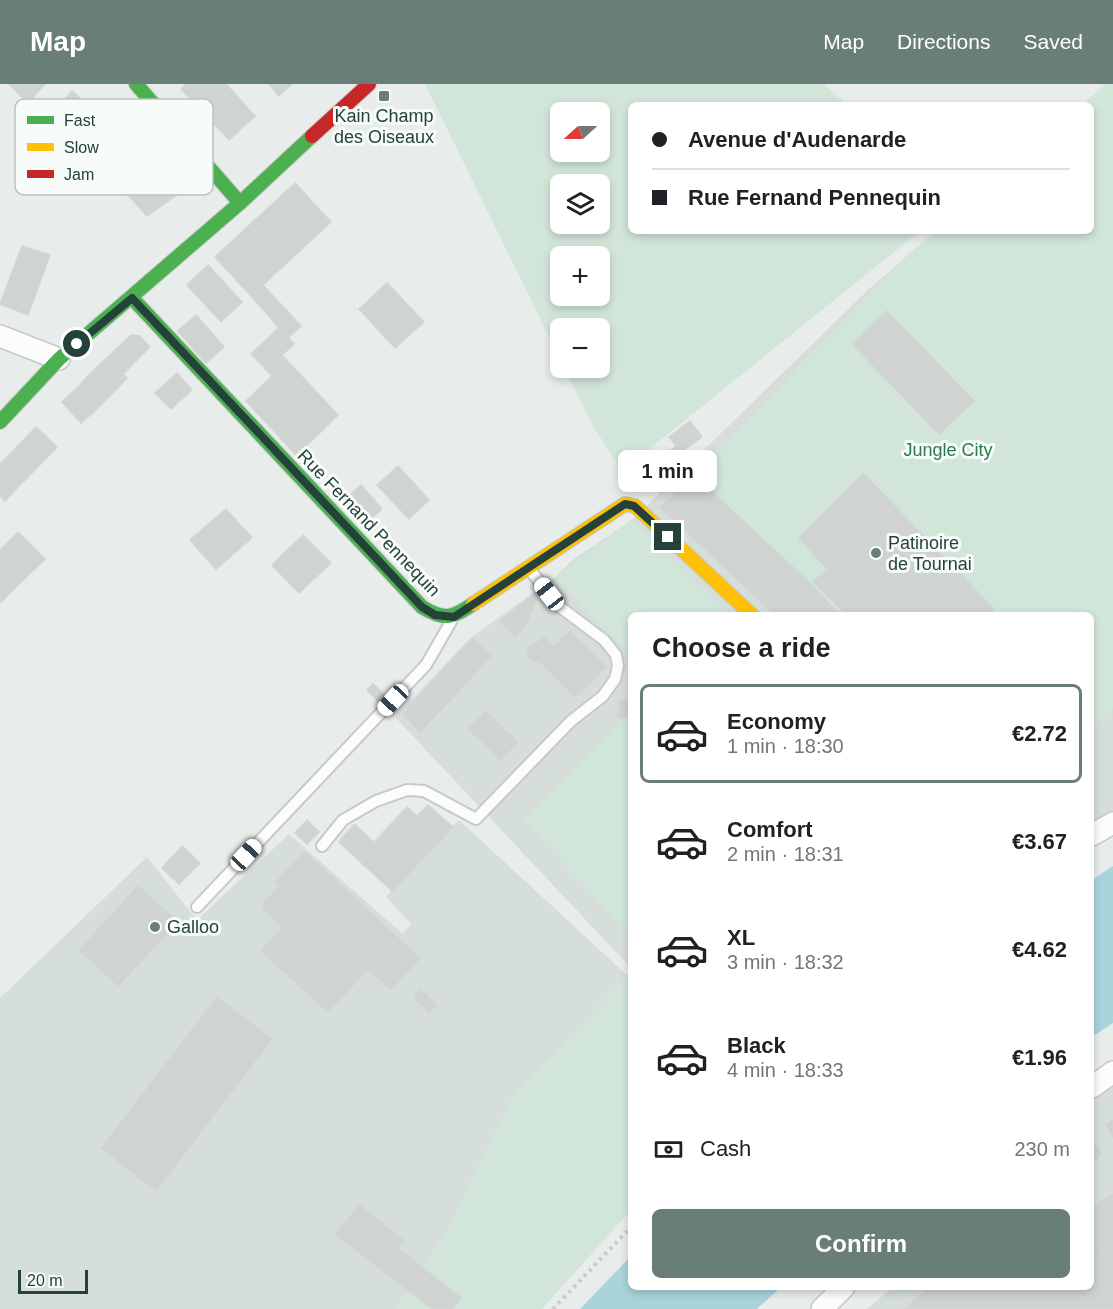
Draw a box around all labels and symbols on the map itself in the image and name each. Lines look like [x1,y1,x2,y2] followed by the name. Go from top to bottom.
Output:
[377,89,391,103] marker: Kain Champ des Oiseaux
[15,99,213,195] legend
[550,102,610,162] north arrow
[334,106,434,147] place label: Kain Champ des Oiseaux
[64,112,96,129] text: Fast
[64,139,99,156] text: Slow
[64,166,94,183] text: Jam
[63,330,90,357] route start
[903,440,993,460] park label: Jungle City
[294,446,444,600] street label: Rue Fernand Pennequin
[618,450,718,492] callout: 1 min
[654,523,681,550] route end
[888,533,972,574] place label: Patinoire de Tournai
[869,546,883,560] marker: Patinoire de Tournai
[531,574,567,614] car
[374,681,412,719] car
[227,836,265,874] car
[167,917,219,937] place label: Galloo
[148,920,162,934] marker: Galloo
[18,1267,88,1294] scale bar

